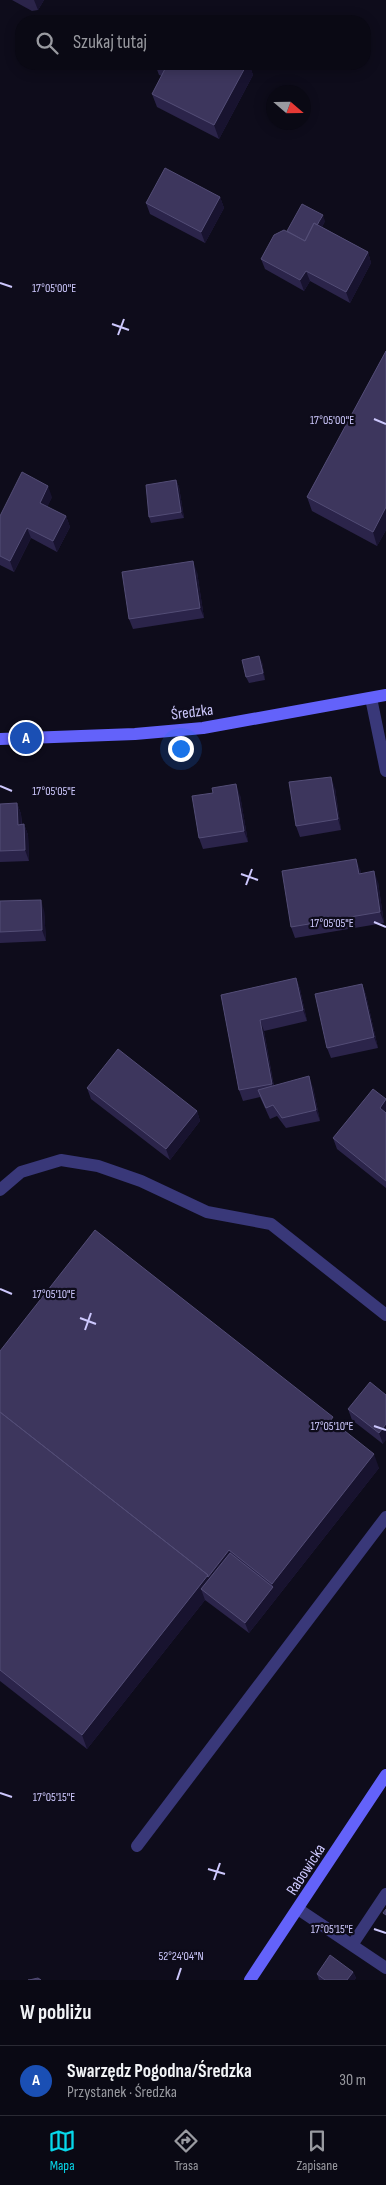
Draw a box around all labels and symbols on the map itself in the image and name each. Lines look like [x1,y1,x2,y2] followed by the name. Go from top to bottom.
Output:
[266,85,311,130] north arrow
[32,281,76,296] text: 17°05'00"E
[310,413,354,428] text: 17°05'00"E
[170,700,214,724] street label: Średzka
[10,719,42,757] pin: A
[168,736,194,762] your location
[32,784,76,799] text: 17°05'05"E
[310,916,354,931] text: 17°05'05"E
[32,1287,76,1302] text: 17°05'10"E
[310,1419,354,1434] text: 17°05'10"E
[33,1790,75,1805] text: 17°05'15"E
[283,1841,330,1899] street label: Rabowicka
[311,1922,353,1937] text: 17°05'15"E
[158,1949,204,1964] text: 52°24'04"N

